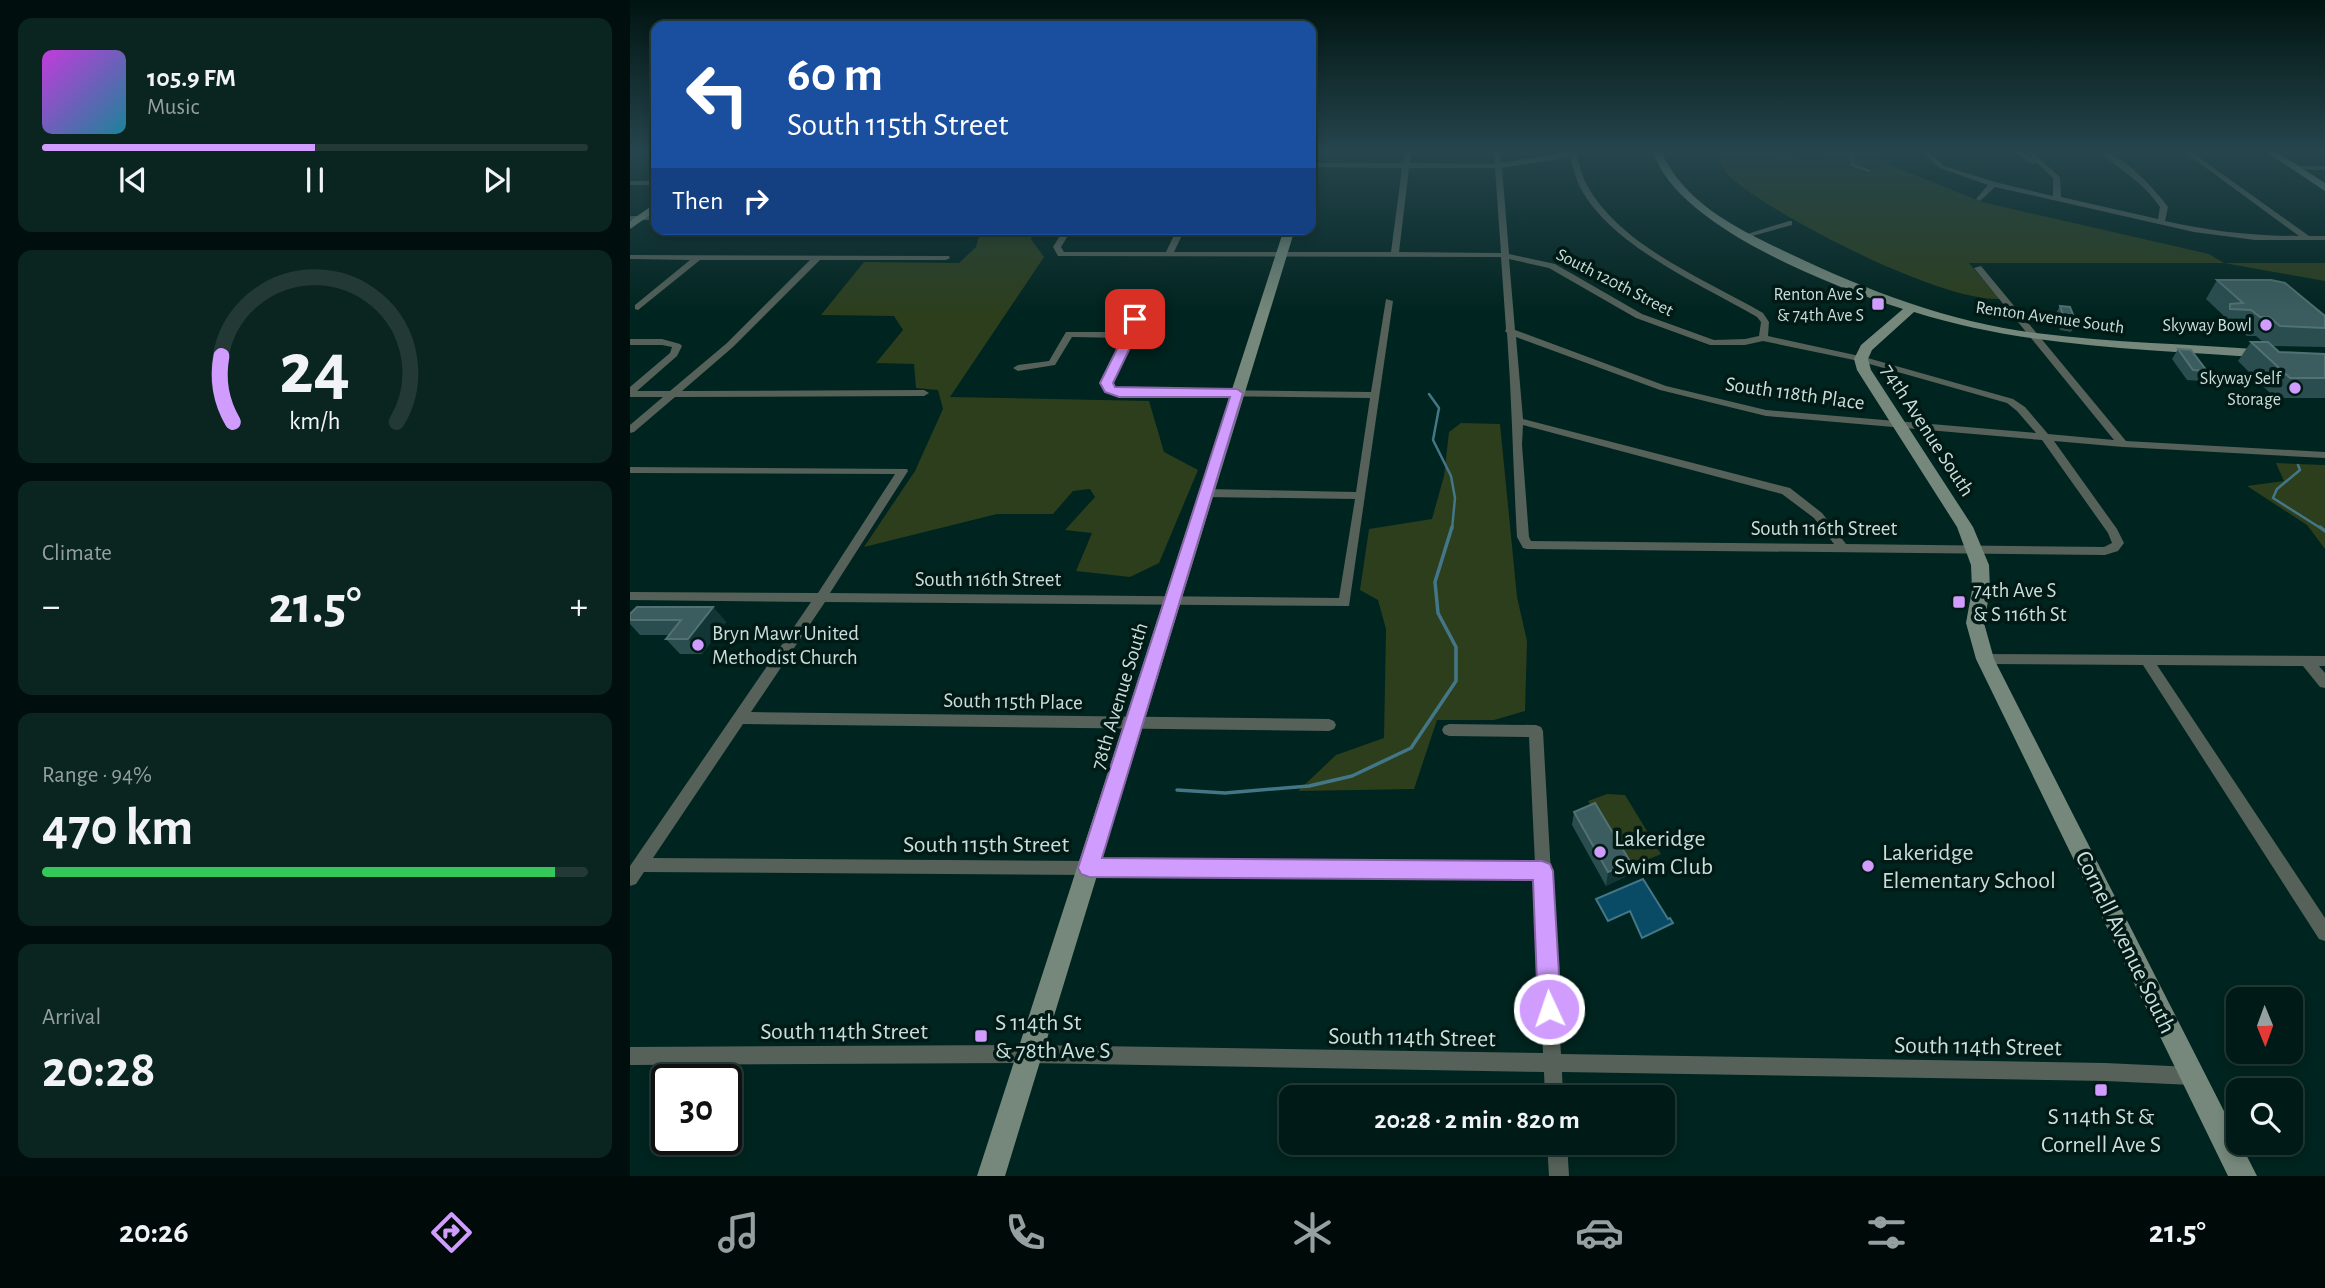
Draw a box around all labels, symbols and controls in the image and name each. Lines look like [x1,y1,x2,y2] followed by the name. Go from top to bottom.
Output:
[672,49,763,140] icon: left
[787,51,883,100] text: 60 m
[147,65,236,91] text: 105.9 FM
[147,96,199,119] text: Music
[787,109,1008,141] text: South 115th Street
[114,161,152,199] icon: previous
[296,161,334,199] icon: pause
[478,161,516,199] icon: next
[737,182,775,220] icon: right
[672,188,723,214] text: Then
[1553,246,1676,320] street label: South 120th Street
[1773,286,1864,325] place label: Renton Ave S & 74th Ave S
[1105,289,1165,349] pin
[1870,296,1886,312] marker: Renton Ave S & 74th Ave S
[1974,299,2125,337] street label: Renton Avenue South
[1116,300,1154,338] icon: arrive
[2163,317,2252,335] place label: Skyway Bowl
[2258,317,2274,333] marker: Skyway Bowl
[280,335,350,408] text: 24
[1877,360,1978,500] street label: 74th Avenue South
[2200,370,2283,409] place label: Skyway Self Storage
[1724,373,1866,414] street label: South 118th Place
[2287,380,2303,396] marker: Skyway Self Storage
[289,409,341,434] text: km/h
[1751,518,1898,539] street label: South 116th Street
[42,542,112,565] text: Climate
[915,569,1062,590] street label: South 116th Street
[269,580,361,632] text: 21.5°
[1973,580,2067,625] place label: 74th Ave S & S 116th St
[42,588,60,626] text: −
[570,588,588,626] text: +
[1951,594,1967,610] marker: 74th Ave S & S 116th St
[1087,620,1152,772] street label: 78th Avenue South
[712,623,859,668] place label: Bryn Mawr United Methodist Church
[690,637,706,653] marker: Bryn Mawr United Methodist Church
[943,690,1083,713] street label: South 115th Place
[42,764,152,787] text: Range · 94%
[42,802,193,854] text: 470 km
[1614,827,1713,879] place label: Lakeridge Swim Club
[903,833,1069,857] street label: South 115th Street
[1882,841,2056,893] place label: Lakeridge Elementary School
[1592,844,1608,860] marker: Lakeridge Swim Club
[2071,848,2180,1037] street label: Cornell Avenue South
[1860,858,1876,874] marker: Lakeridge Elementary School
[1512,972,1586,1046] position arrow
[2226,987,2303,1064] north arrow
[2226,987,2303,1155] map controls
[42,1006,101,1029] text: Arrival
[995,1011,1111,1063] place label: S 114th St & 78th Ave S
[760,1020,928,1044] street label: South 114th Street
[1328,1025,1496,1051] street label: South 114th Street
[973,1028,989,1044] marker: S 114th St & 78th Ave S
[1894,1034,2062,1060] street label: South 114th Street
[42,1044,156,1096] text: 20:28
[651,1064,742,1155] speed limit sign: 30
[2226,1078,2303,1155] button: search
[2093,1082,2109,1098] marker: S 114th St & Cornell Ave S
[2041,1105,2161,1157] place label: S 114th St & Cornell Ave S
[1374,1107,1580,1133] text: 20:28 · 2 min · 820 m
[427,1208,476,1257] icon: directions
[714,1208,763,1257] icon: music
[1001,1208,1050,1257] icon: phone
[1288,1208,1337,1257] icon: climate
[1575,1208,1624,1257] icon: car
[1862,1208,1911,1257] icon: filters
[119,1216,189,1248] text: 20:26
[2149,1216,2206,1248] text: 21.5°

